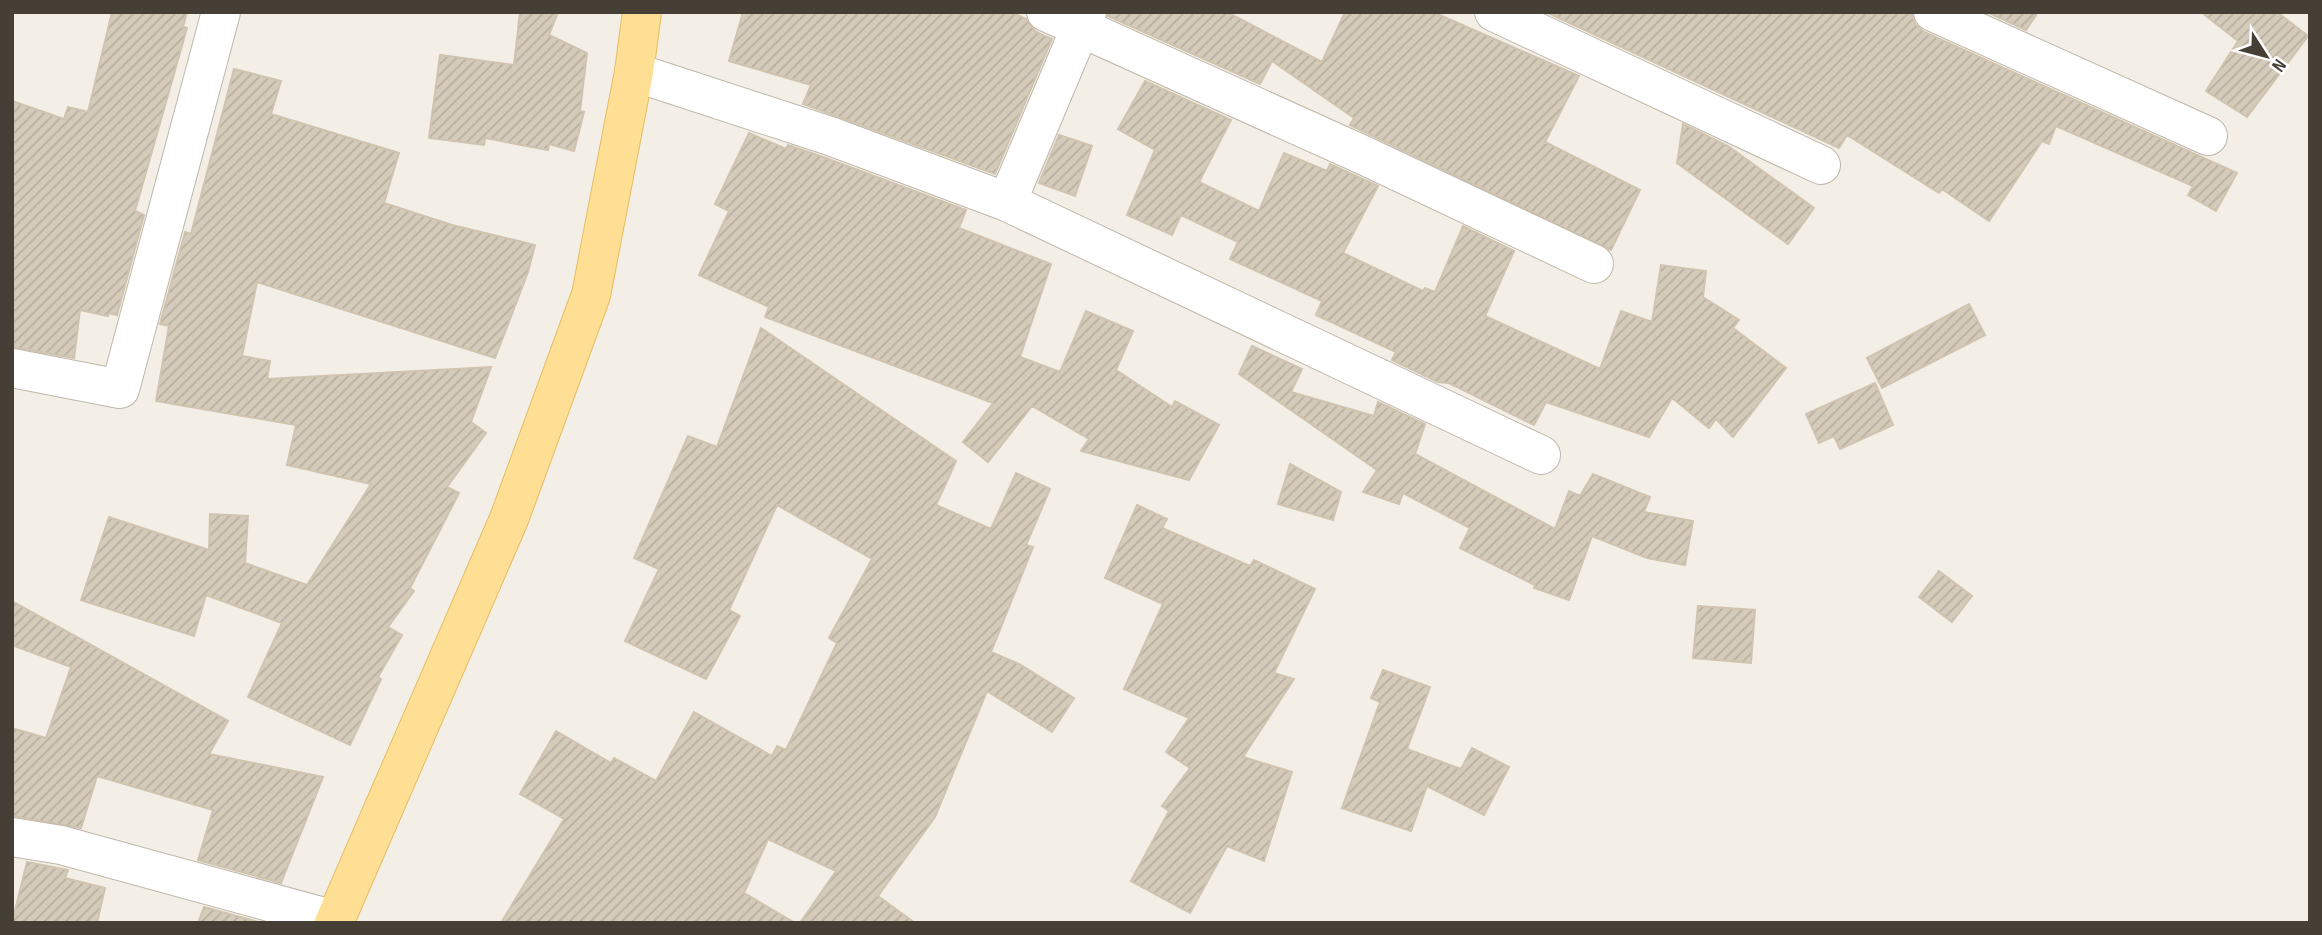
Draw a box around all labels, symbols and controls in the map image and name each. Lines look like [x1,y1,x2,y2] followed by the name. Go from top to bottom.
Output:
[2231,21,2301,91] north arrow
[2266,54,2291,76] text: N

